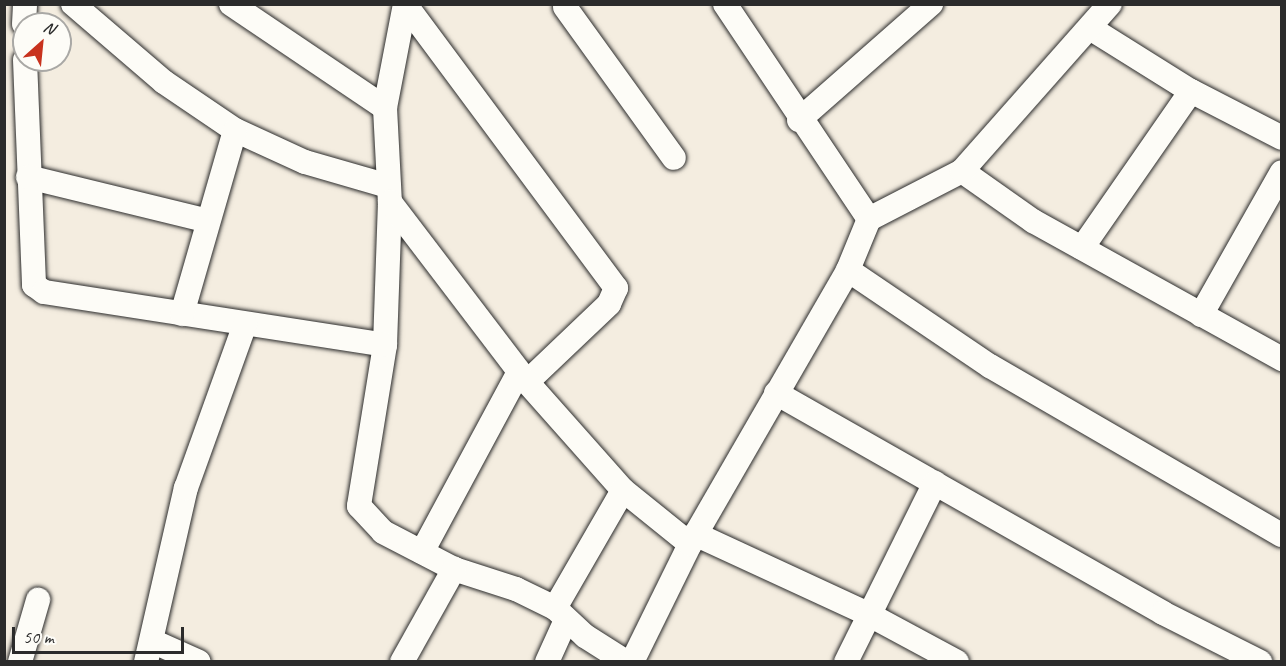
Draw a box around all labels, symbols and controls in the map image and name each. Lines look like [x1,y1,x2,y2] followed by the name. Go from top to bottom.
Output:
[12,12,72,72] north arrow
[40,17,58,39] text: N
[15,615,188,653] scale bar
[23,626,54,648] text: 50 m

